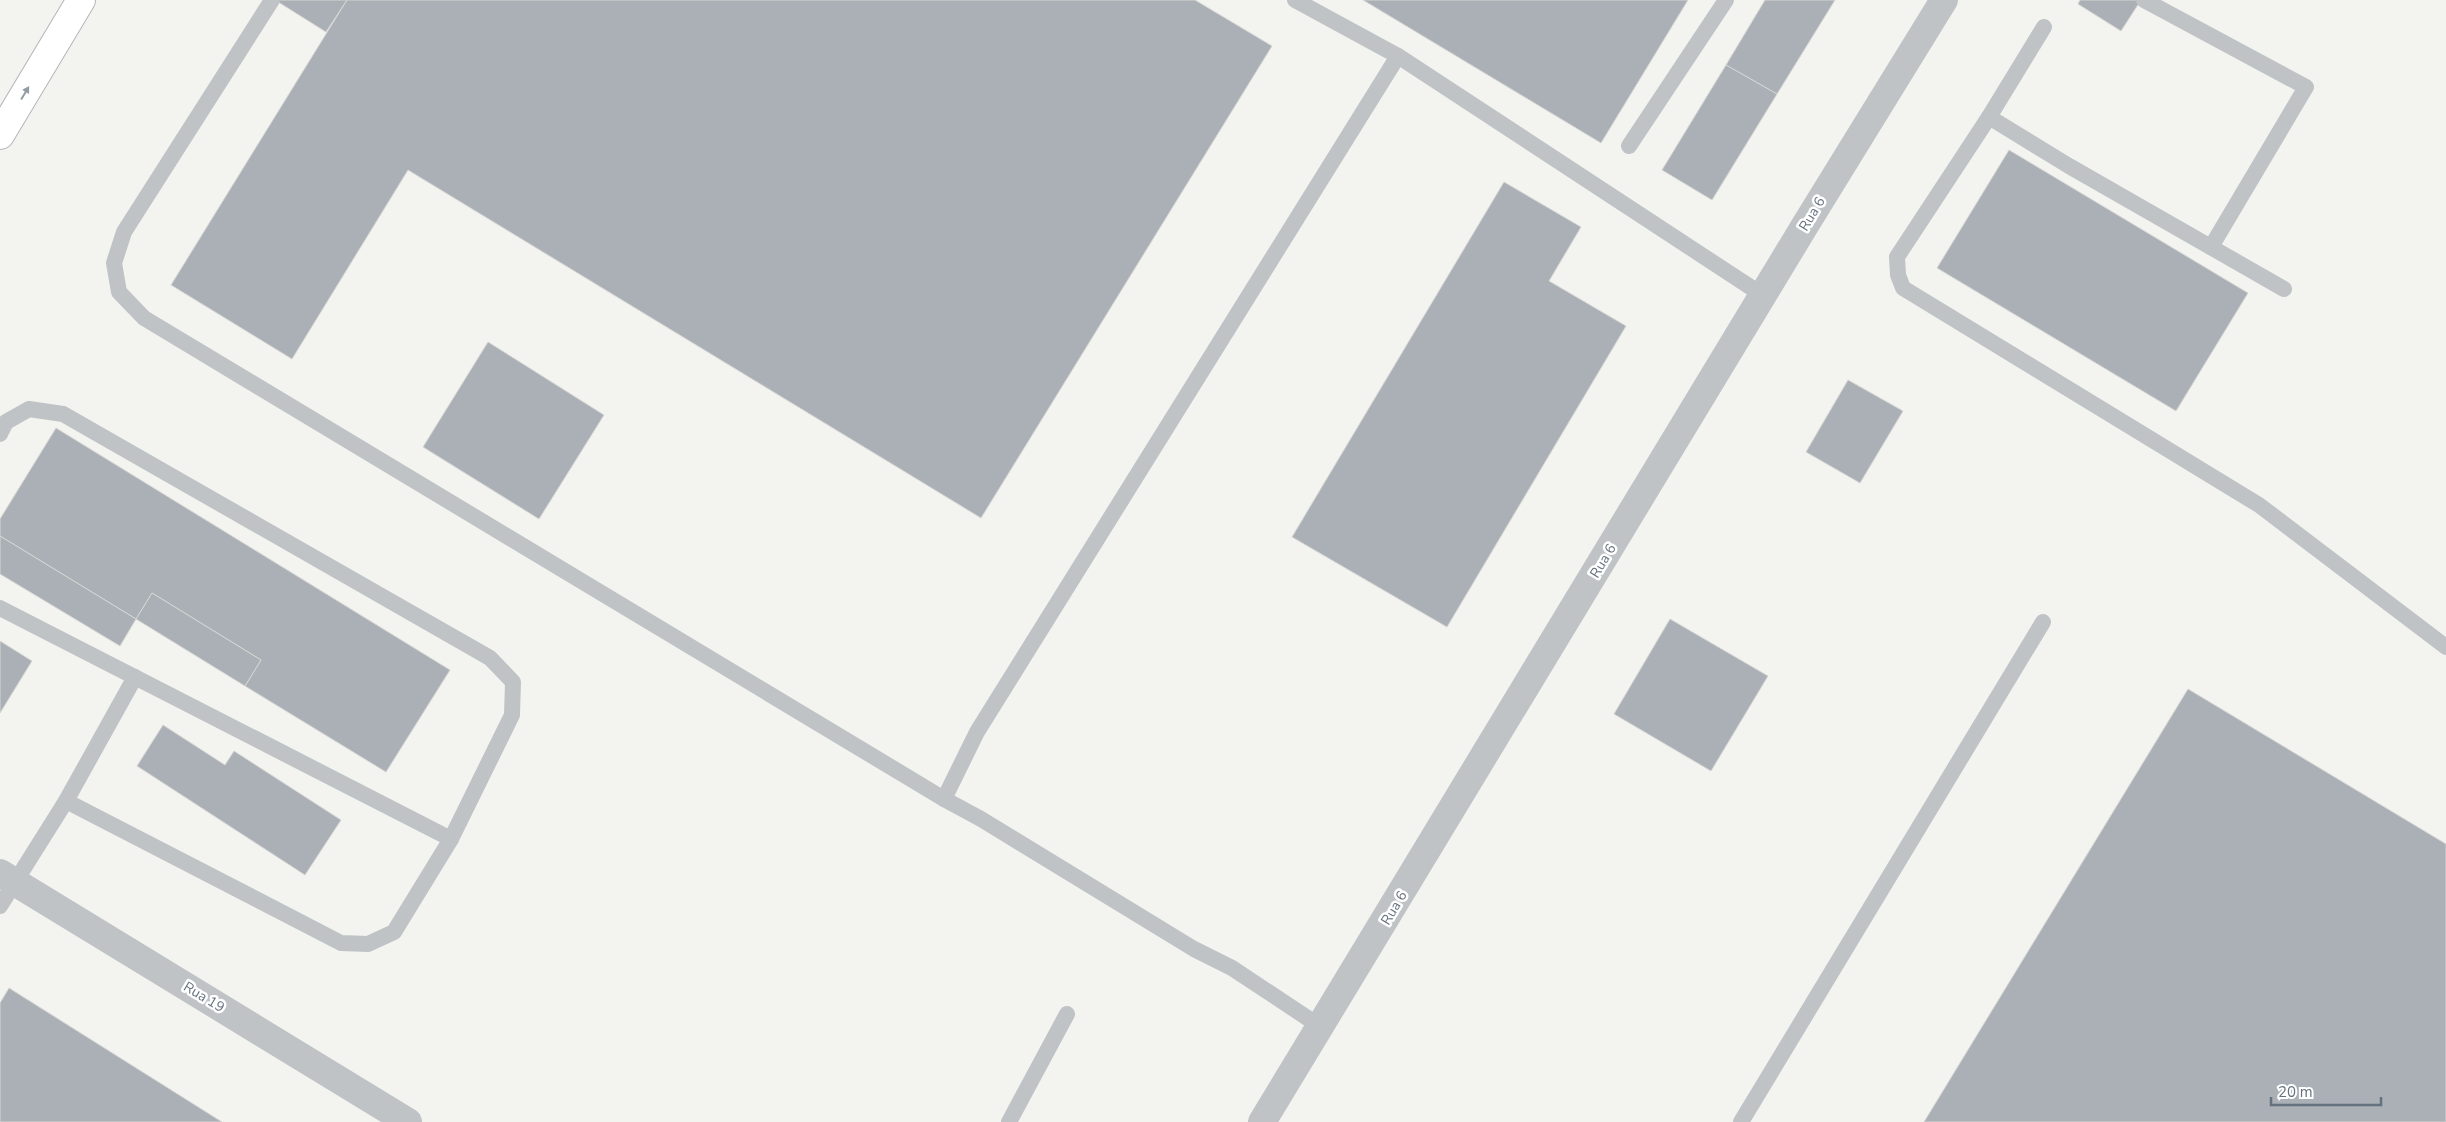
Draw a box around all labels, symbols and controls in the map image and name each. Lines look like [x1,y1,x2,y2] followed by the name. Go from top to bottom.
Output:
[21,87,30,100] one-way arrow
[1794,193,1830,235] street label: Rua 6
[1585,540,1621,582] street label: Rua 6
[1376,887,1412,929] street label: Rua 6
[180,977,228,1017] street label: Rua 19
[2271,1074,2381,1106] scale bar
[2278,1082,2313,1102] text: 20 m

